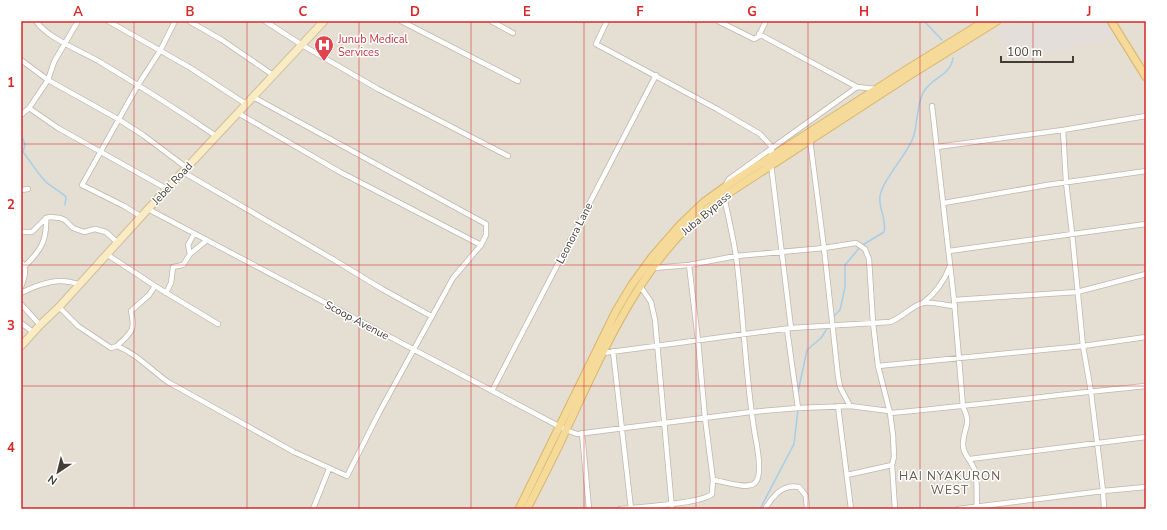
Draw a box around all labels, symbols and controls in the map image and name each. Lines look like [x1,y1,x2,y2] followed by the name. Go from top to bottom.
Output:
[73,3,83,21] text: A
[186,3,195,21] text: B
[299,3,308,21] text: C
[410,3,420,21] text: D
[523,3,531,21] text: E
[636,3,644,21] text: F
[747,3,757,21] text: G
[859,3,869,21] text: H
[975,3,979,21] text: I
[1086,3,1091,21] text: J
[337,32,408,60] place label: Junub Medical Services
[313,34,335,62] hospital icon: Junub Medical Services
[1001,38,1073,64] scale bar
[1007,44,1042,60] text: 100 m
[7,74,15,92] text: 1
[148,159,196,209] street label: Jebel Road
[677,188,734,239] street label: Juba Bypass
[7,196,15,214] text: 2
[553,200,596,266] street label: Leonora Lane
[322,297,392,344] street label: Scoop Avenue
[7,317,15,335] text: 3
[7,439,15,457] text: 4
[38,452,78,492] north arrow
[899,468,1001,498] district label: HAI NYAKURON WEST
[45,471,60,488] text: N

